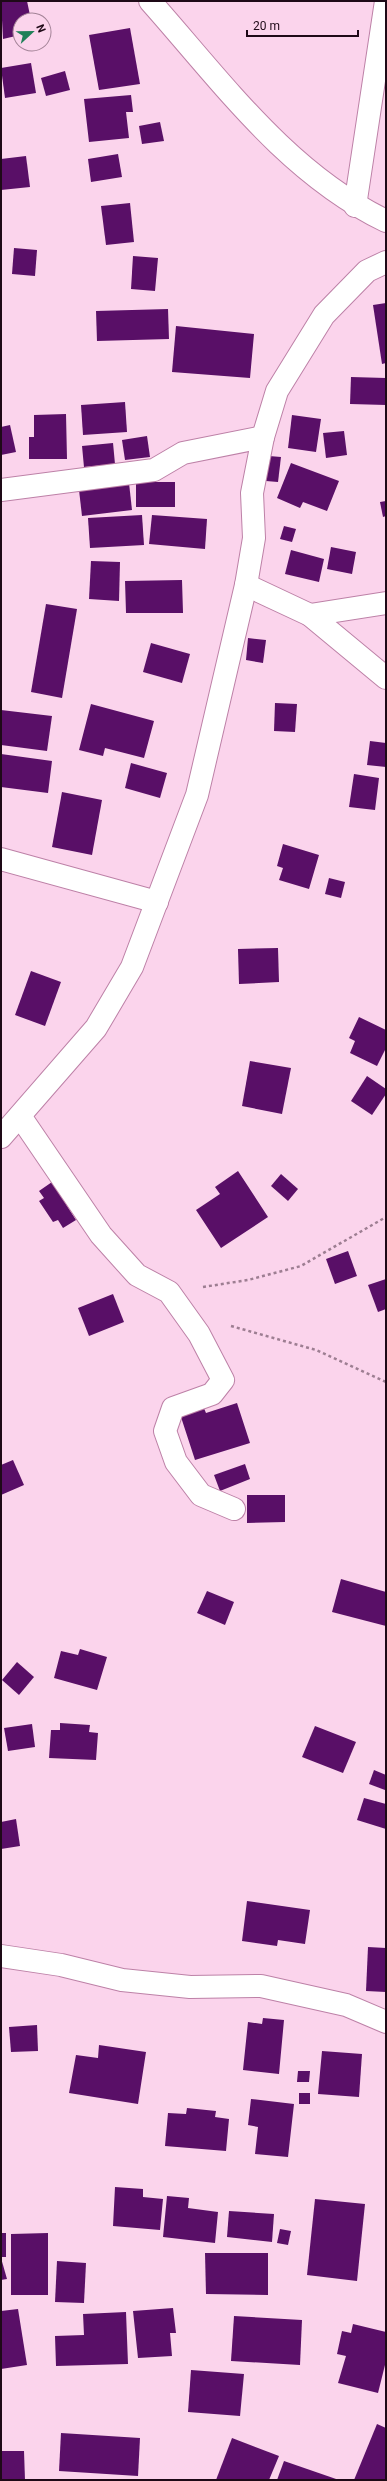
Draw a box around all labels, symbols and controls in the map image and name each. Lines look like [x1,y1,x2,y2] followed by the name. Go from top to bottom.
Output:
[12,12,52,52] north arrow
[247,12,358,38] scale bar
[253,19,280,33] text: 20 m
[33,22,48,35] text: N

